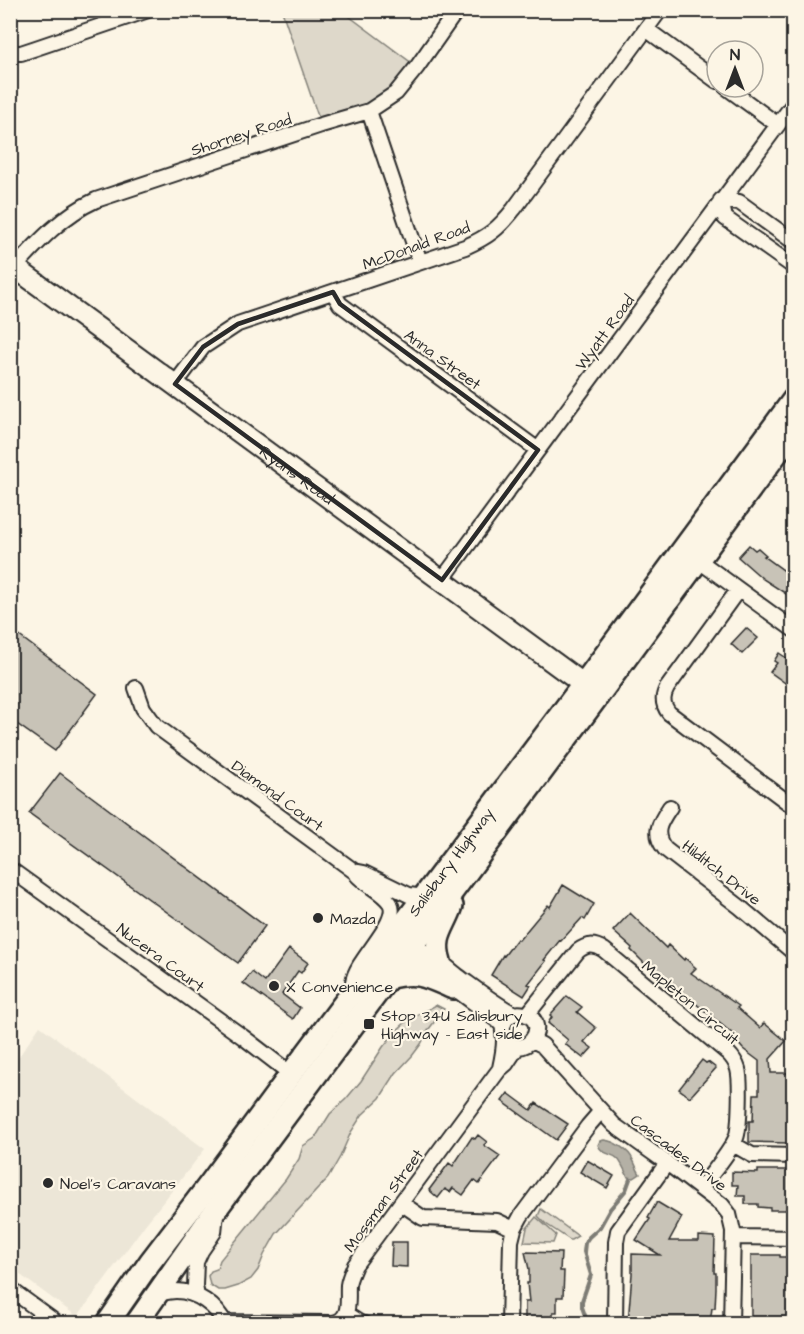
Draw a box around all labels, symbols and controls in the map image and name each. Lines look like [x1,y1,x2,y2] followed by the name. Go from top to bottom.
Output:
[705,39,765,99] north arrow
[730,44,740,66] text: N
[188,108,295,163] street label: Shorney Road
[360,216,473,276] street label: McDonald Road
[570,291,640,375] street label: Wyatt Road
[399,324,486,396] street label: Anna Street
[255,441,338,510] street label: Ryans Road
[227,755,328,837] street label: Diamond Court
[403,803,500,921] street label: Salisbury Highway
[677,835,766,911] street label: Hilditch Drive
[330,908,376,930] place label: Mazda
[311,911,325,925] marker: Mazda
[112,918,209,998] street label: Nucera Court
[637,955,744,1050] street label: Mapleton Circuit
[286,976,393,998] place label: X Convenience
[267,979,281,993] marker: X Convenience
[381,1005,523,1046] place label: Stop 34U Salisbury Highway - East side
[362,1017,376,1031] marker: Stop 34U Salisbury Highway - East side
[626,1109,731,1197] street label: Cascades Drive
[339,1144,429,1257] street label: Mossman Street
[60,1173,176,1195] place label: Noel's Caravans
[41,1176,55,1190] marker: Noel's Caravans

